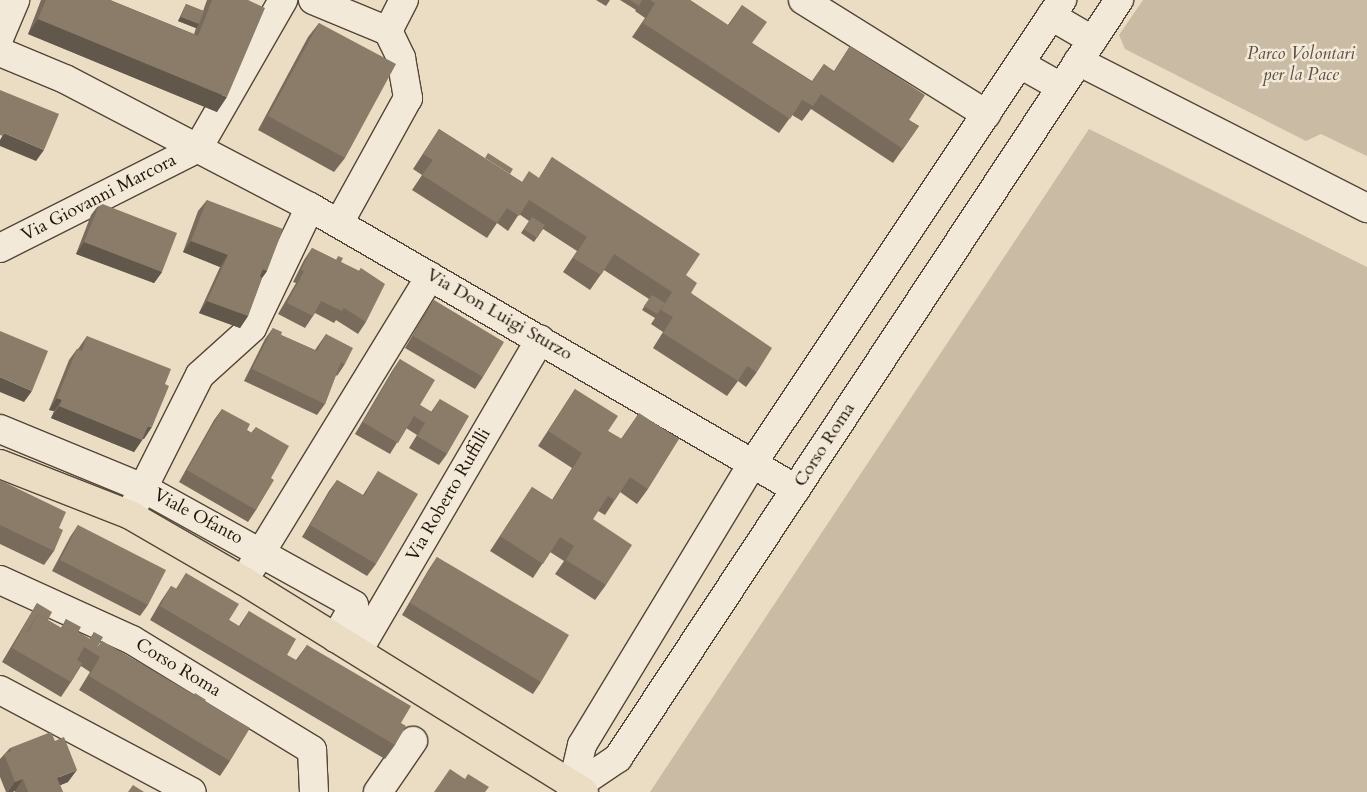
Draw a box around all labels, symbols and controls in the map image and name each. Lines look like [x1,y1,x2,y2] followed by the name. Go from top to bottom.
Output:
[1247,44,1355,86] park label: Parco Volontari per la Pace
[18,150,180,246] street label: Via Giovanni Marcora
[422,264,576,366] street label: Via Don Luigi Sturzo
[790,399,860,491] street label: Corso Roma
[402,425,496,565] street label: Via Roberto Ruffilli
[150,484,246,550] street label: Viale Ofanto
[131,634,225,702] street label: Corso Roma

